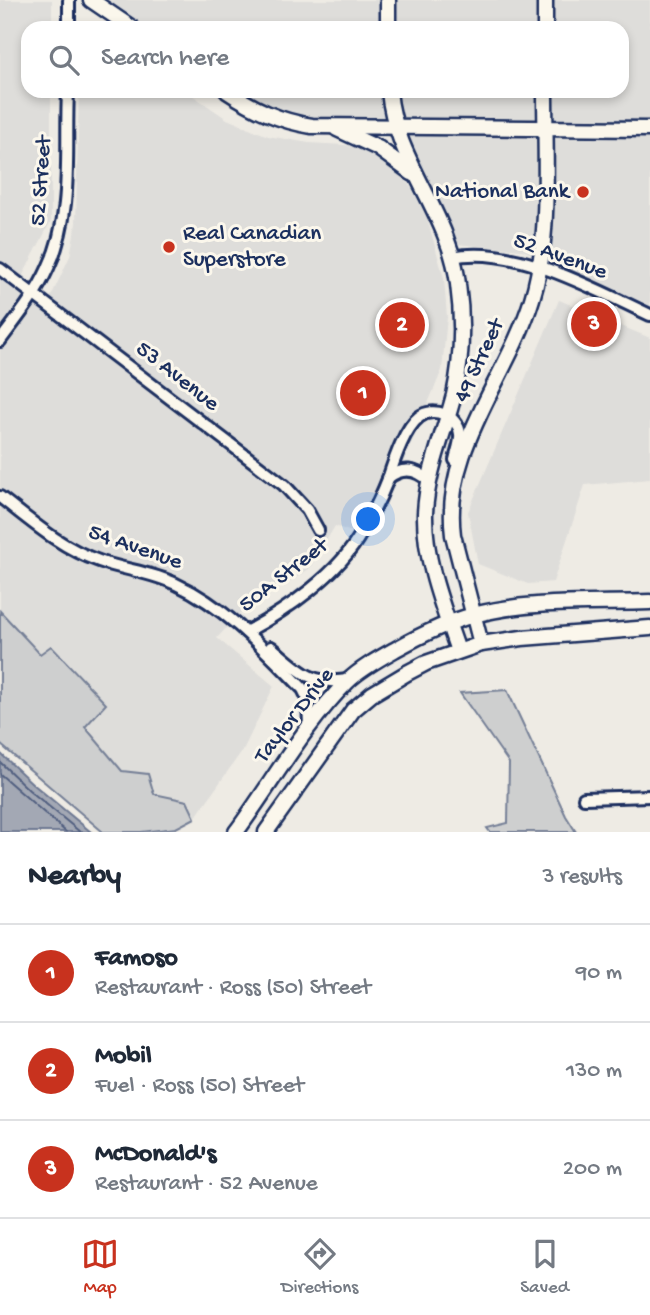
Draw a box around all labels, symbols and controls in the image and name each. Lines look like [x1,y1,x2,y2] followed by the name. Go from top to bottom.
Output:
[21,21,629,98] search box
[45,41,83,79] icon: search
[101,44,229,75] text: Search here
[25,133,59,227] street label: 52 Street
[435,179,572,206] place label: National Bank
[575,184,591,200] marker: National Bank
[183,221,321,274] place label: Real Canadian Superstore
[509,228,612,287] street label: 52 Avenue
[161,239,177,255] marker: Real Canadian Superstore
[571,298,617,350] pin: 3
[379,299,425,351] pin: 2
[449,313,512,407] street label: 49 Street
[130,336,225,419] street label: 53 Avenue
[340,367,386,419] pin: 1
[351,502,385,536] your location
[84,519,187,577] street label: 54 Avenue
[234,532,335,619] street label: 50A Street
[248,662,341,771] street label: Taylor Drive
[28,860,121,895] text: Nearby
[542,864,622,891] text: 3 results
[95,944,178,975] text: Famoso
[46,960,56,987] text: 1
[576,960,622,987] text: 90 m
[95,975,371,1002] text: Restaurant · Ross (50) Street
[95,1042,152,1073] text: Mobil
[45,1058,57,1085] text: 2
[566,1058,622,1085] text: 130 m
[95,1073,304,1100] text: Fuel · Ross (50) Street
[95,1140,216,1171] text: McDonald's
[45,1156,57,1183] text: 3
[563,1156,622,1183] text: 200 m
[95,1171,318,1198] text: Restaurant · 52 Avenue
[81,1235,119,1300] tab: Map
[281,1235,358,1300] tab: Directions
[520,1235,569,1300] tab: Saved

